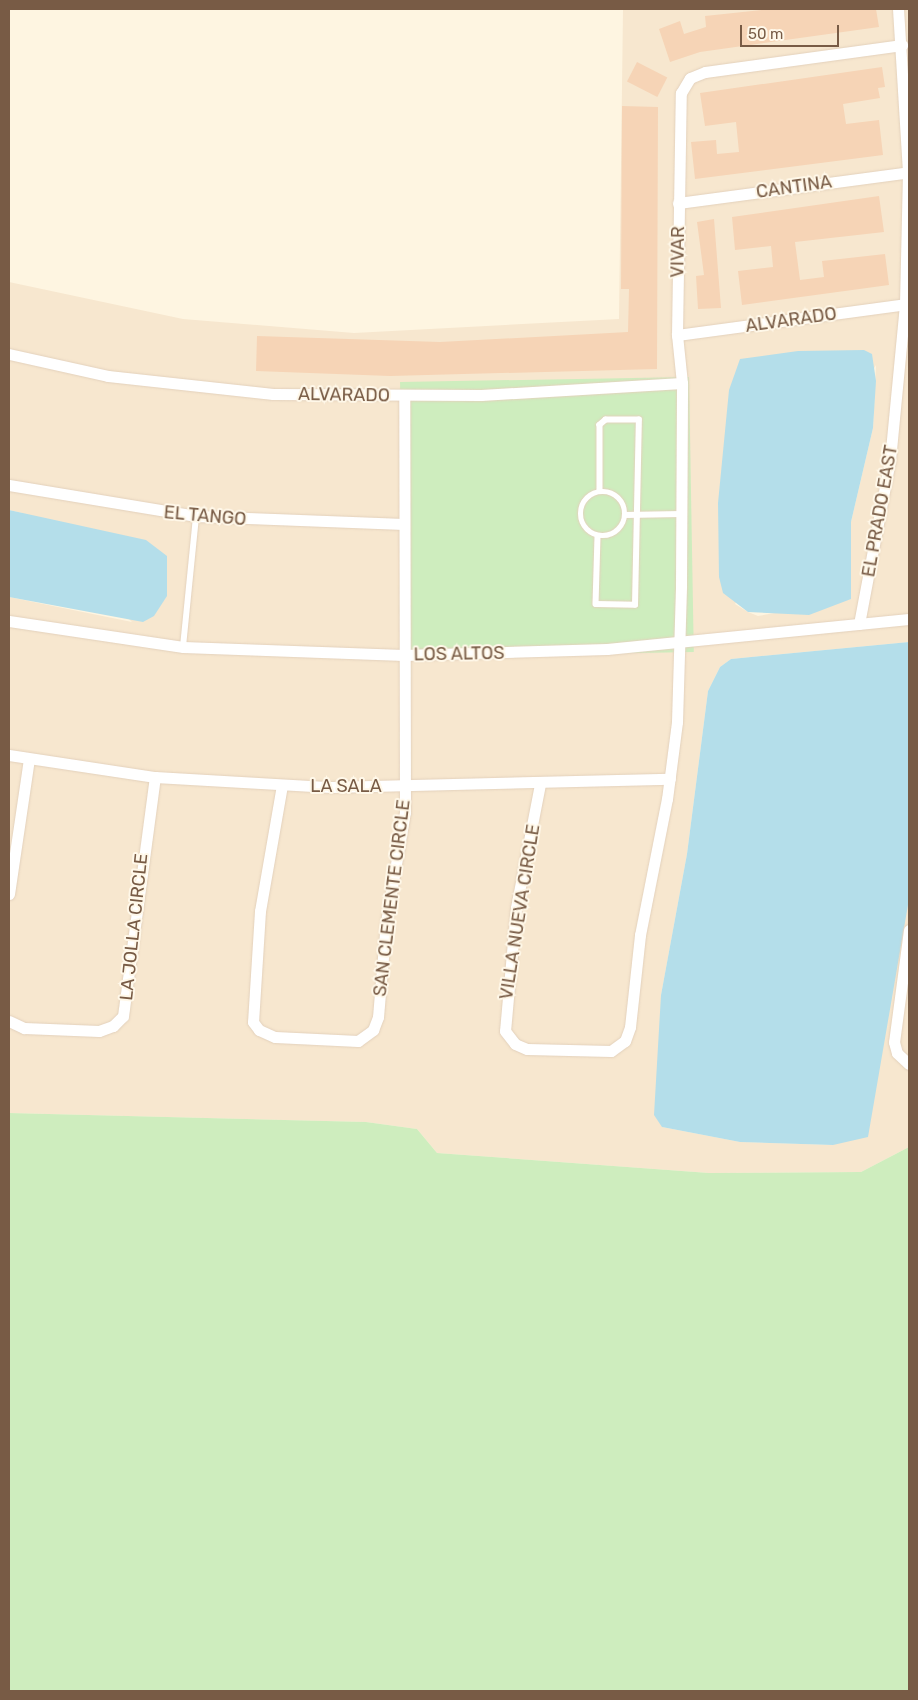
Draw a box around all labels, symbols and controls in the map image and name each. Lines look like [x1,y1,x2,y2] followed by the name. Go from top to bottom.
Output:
[743,15,842,47] scale bar
[748,25,783,43] text: 50 m
[755,171,833,203] street label: CANTINA
[667,226,689,278] street label: VIVAR
[744,303,838,337] street label: ALVARADO
[298,383,390,407] street label: ALVARADO
[858,443,902,579] street label: EL PRADO EAST
[162,502,248,530] street label: EL TANGO
[413,642,505,666] street label: LOS ALTOS
[310,775,382,797] street label: LA SALA
[369,798,415,998] street label: SAN CLEMENTE CIRCLE
[495,822,545,1002] street label: VILLA NUEVA CIRCLE
[115,852,153,1002] street label: LA JOLLA CIRCLE

